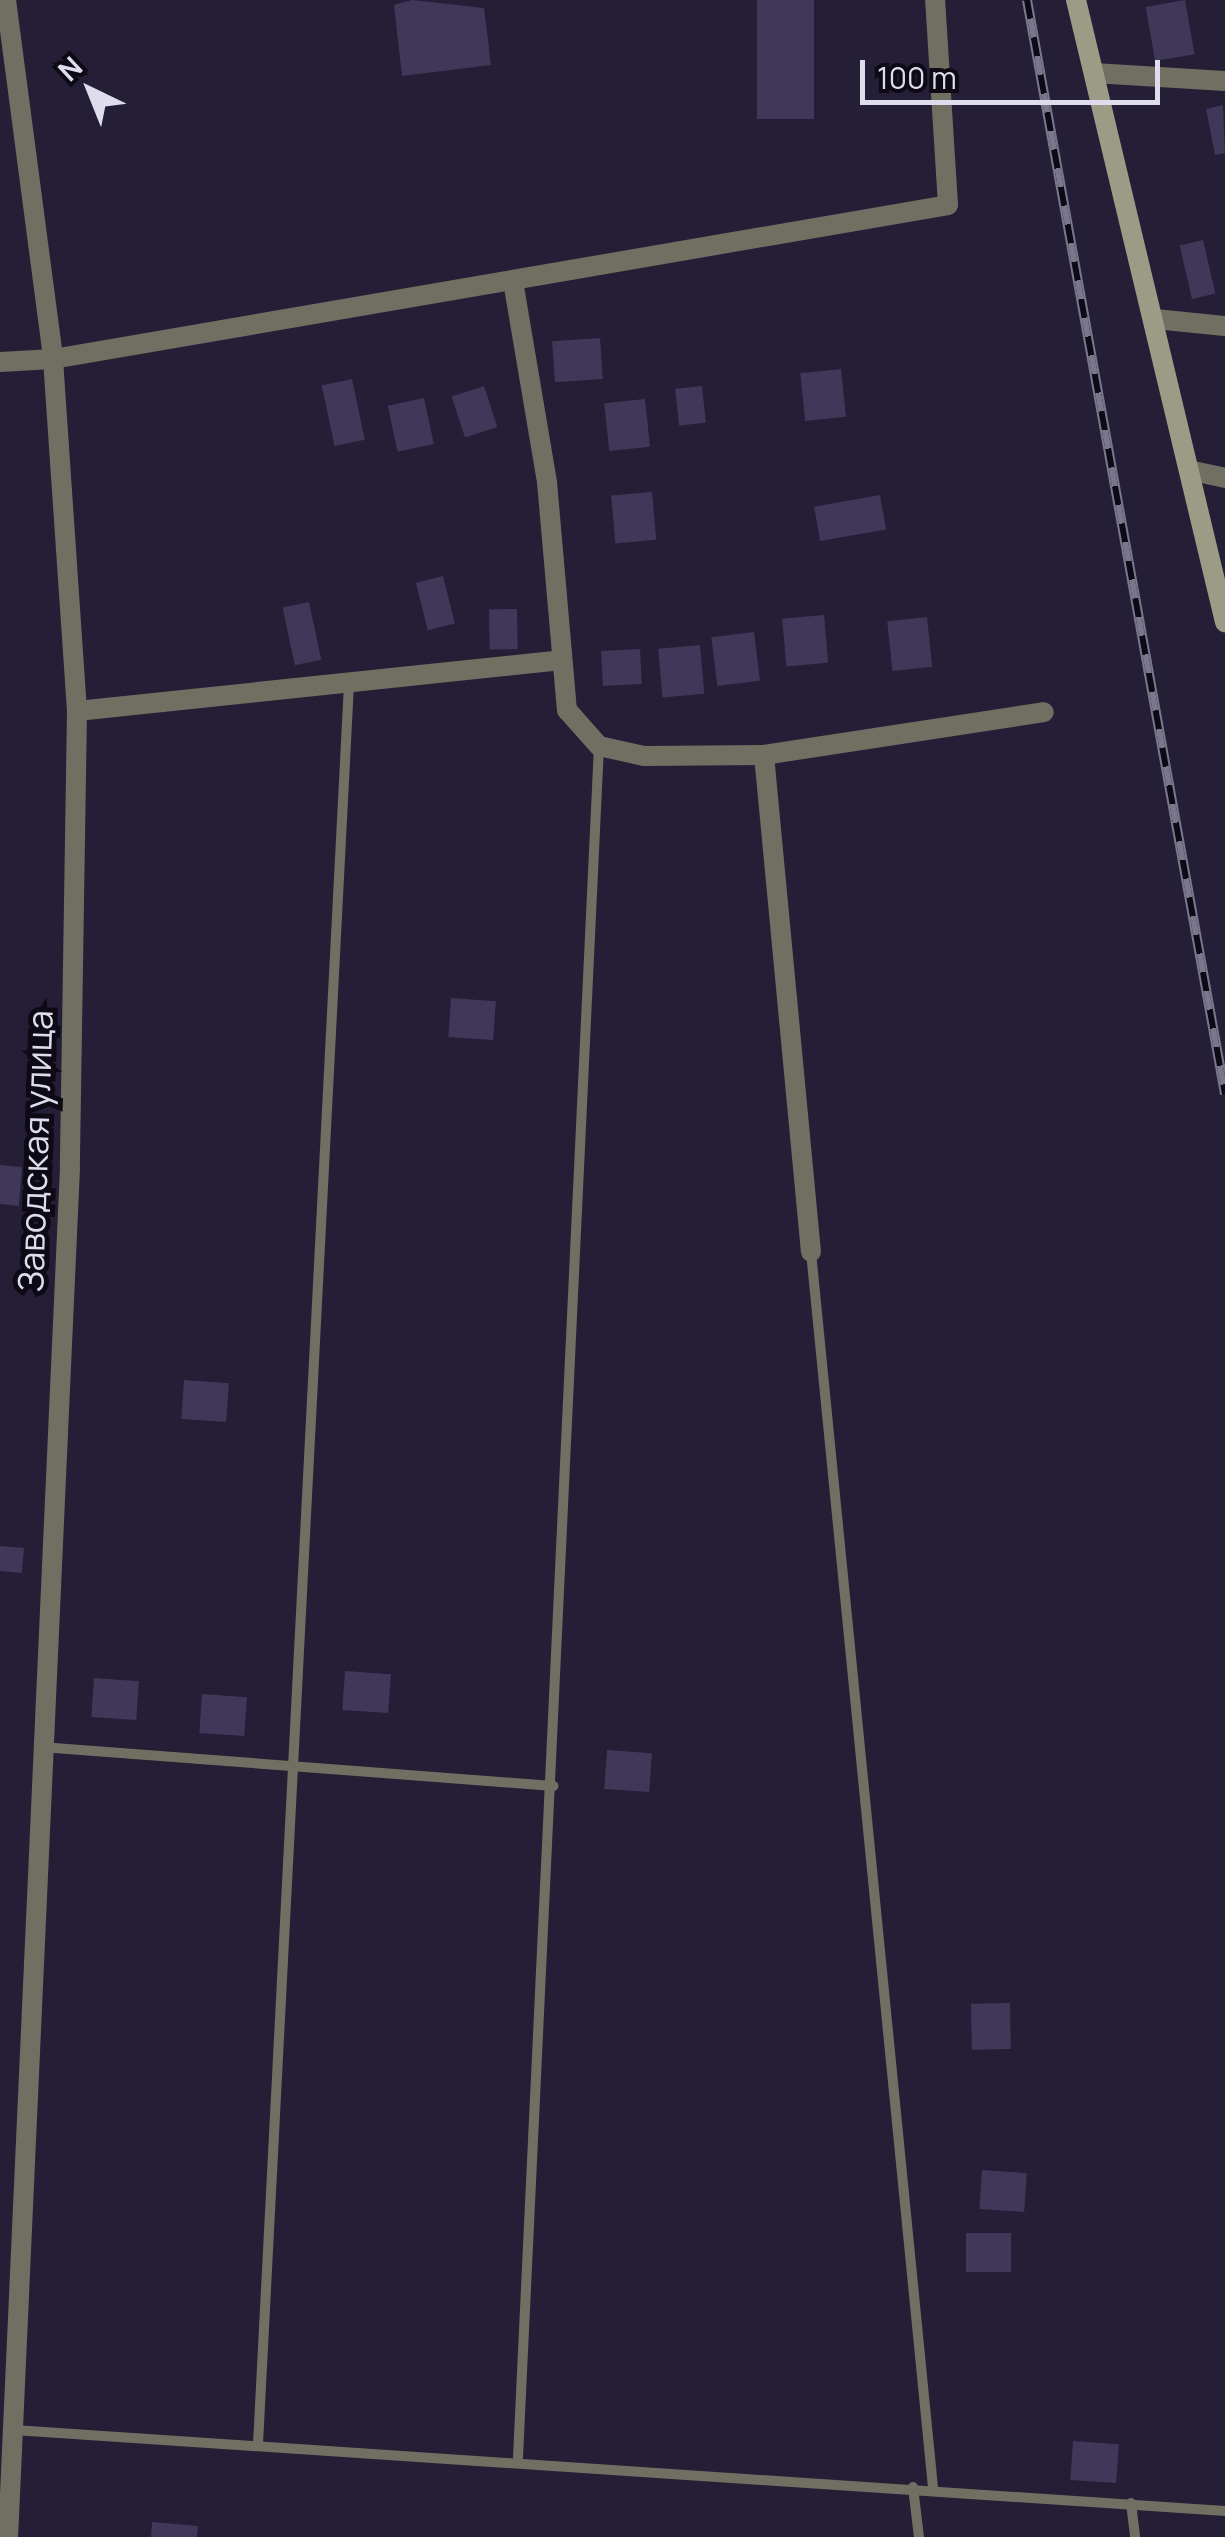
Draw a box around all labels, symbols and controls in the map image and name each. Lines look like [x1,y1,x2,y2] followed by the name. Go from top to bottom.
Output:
[40,40,140,140] north arrow
[865,40,1165,102] scale bar
[49,47,90,89] text: N
[877,57,957,98] text: 100 m
[9,1009,61,1293] street label: Заводская улица

